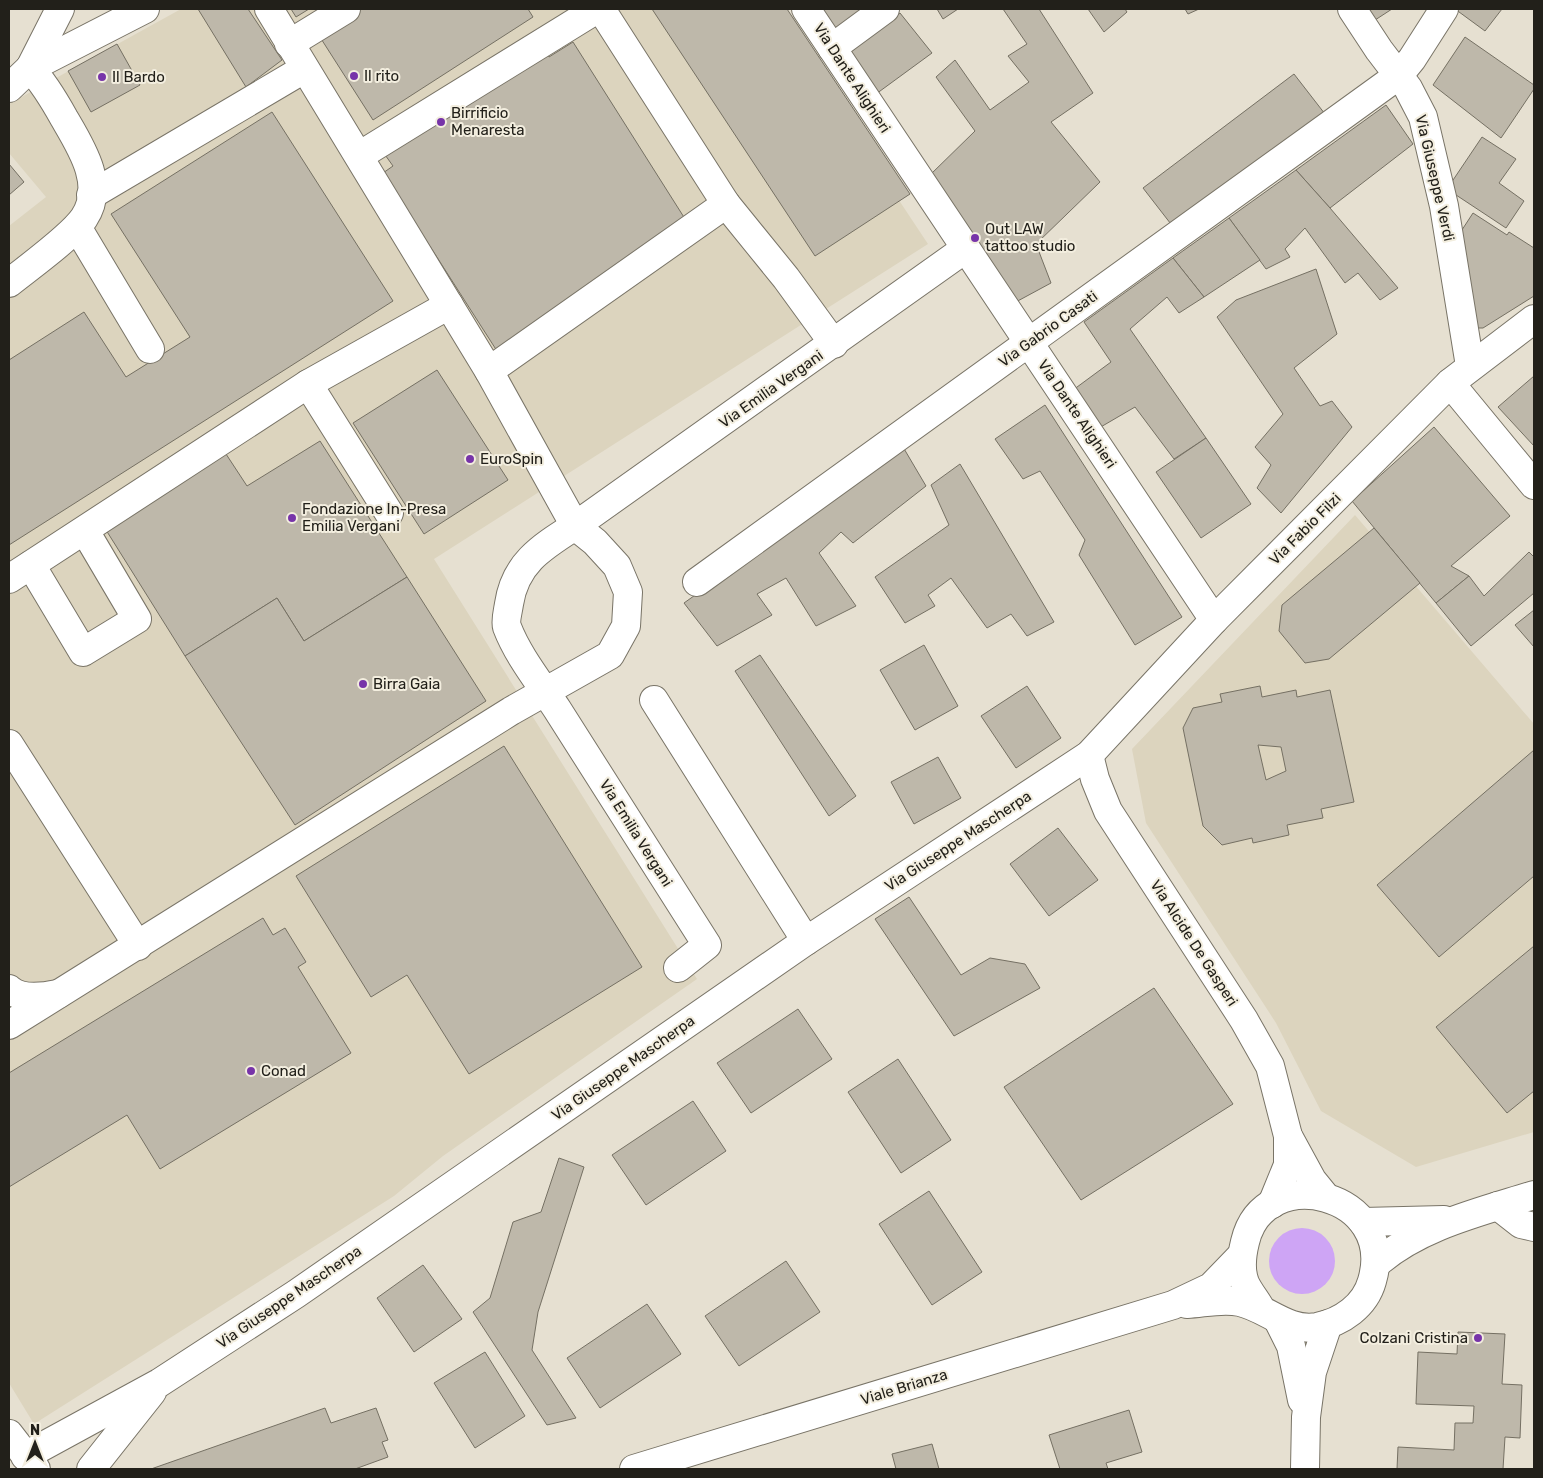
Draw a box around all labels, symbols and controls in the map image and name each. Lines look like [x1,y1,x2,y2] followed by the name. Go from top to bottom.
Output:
[810,20,894,136] street label: Via Dante Alighieri
[364,67,399,85] place label: Il rito
[112,68,165,86] place label: Il Bardo
[348,70,360,82] marker: Il rito
[96,71,108,83] marker: Il Bardo
[451,104,524,139] place label: Birrificio Menaresta
[1412,113,1458,243] street label: Via Giuseppe Verdi
[435,116,447,128] marker: Birrificio Menaresta
[985,220,1075,255] place label: Out LAW tattoo studio
[969,232,981,244] marker: Out LAW tattoo studio
[995,287,1101,371] street label: Via Gabrio Casati
[715,346,827,432] street label: Via Emilia Vergani
[1034,356,1120,472] street label: Via Dante Alighieri
[480,450,543,468] place label: EuroSpin
[464,453,476,465] marker: EuroSpin
[1265,489,1345,569] street label: Via Fabio Filzi
[302,500,446,535] place label: Fondazione In-Presa Emilia Vergani
[286,512,298,524] marker: Fondazione In-Presa Emilia Vergani
[373,675,440,693] place label: Birra Gaia
[357,678,369,690] marker: Birra Gaia
[596,776,676,890] street label: Via Emilia Vergani
[881,787,1035,895] street label: Via Giuseppe Mascherpa
[1146,877,1242,1009] street label: Via Alcide De Gasperi
[548,1012,698,1124] street label: Via Giuseppe Mascherpa
[261,1062,306,1080] place label: Conad
[245,1065,257,1077] marker: Conad
[213,1242,365,1352] street label: Via Giuseppe Mascherpa
[1360,1329,1468,1347] place label: Colzani Cristina
[1472,1332,1484,1344] marker: Colzani Cristina
[858,1365,950,1409] street label: Viale Brianza
[10,1418,60,1468] north arrow
[30,1422,40,1439] text: N

